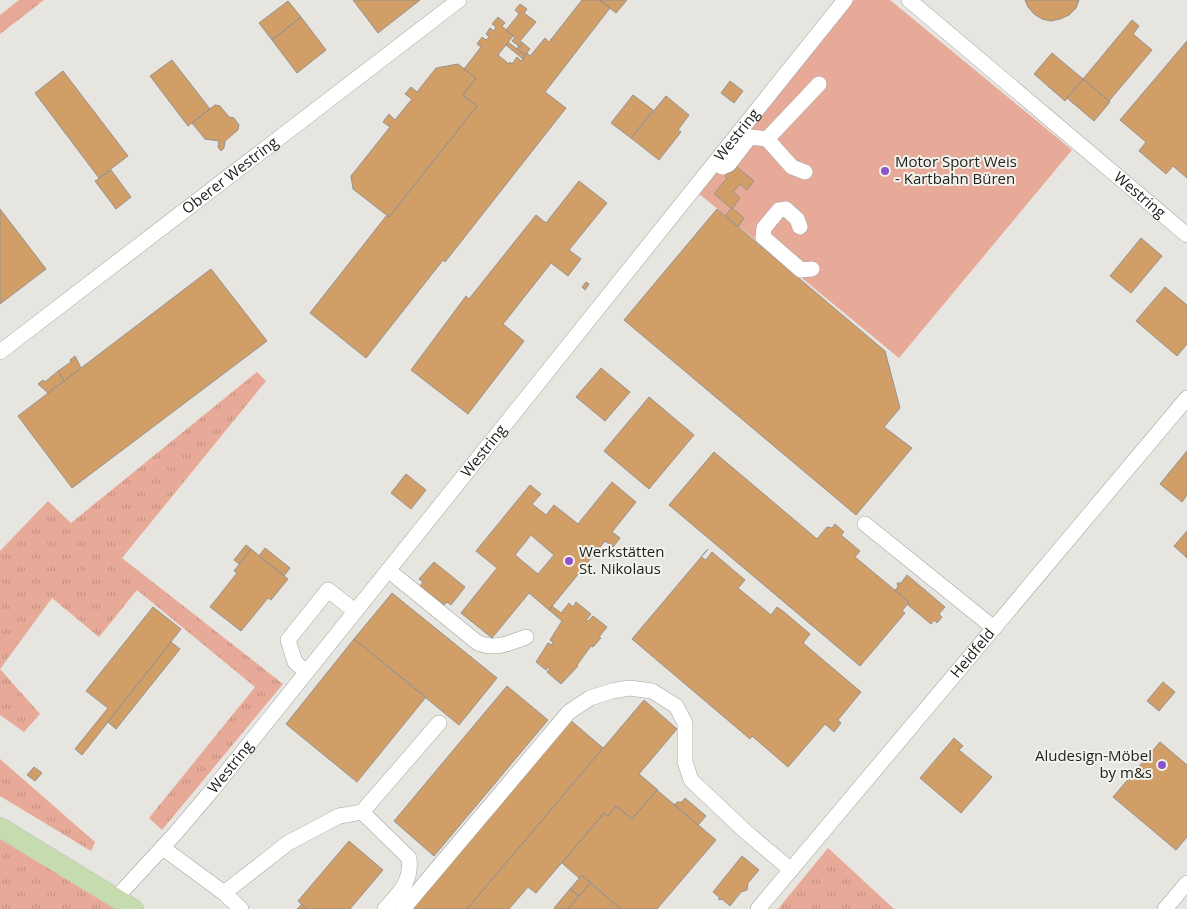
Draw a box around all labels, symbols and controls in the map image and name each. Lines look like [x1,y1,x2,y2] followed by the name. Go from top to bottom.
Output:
[709,104,763,165] street label: Westring
[177,131,282,218] street label: Oberer Westring
[895,151,1017,188] place label: Motor Sport Weis - Kartbahn Büren
[879,165,891,177] marker: Motor Sport Weis - Kartbahn Büren
[1110,167,1170,222] street label: Westring
[456,420,510,481] street label: Westring
[579,541,664,578] place label: Werkstätten St. Nikolaus
[563,555,575,567] marker: Werkstätten St. Nikolaus
[945,624,999,682] street label: Heidfeld
[203,736,257,797] street label: Westring
[1035,745,1152,782] place label: Aludesign-Möbel by m&s
[1156,759,1168,771] marker: Aludesign-Möbel by m&s

